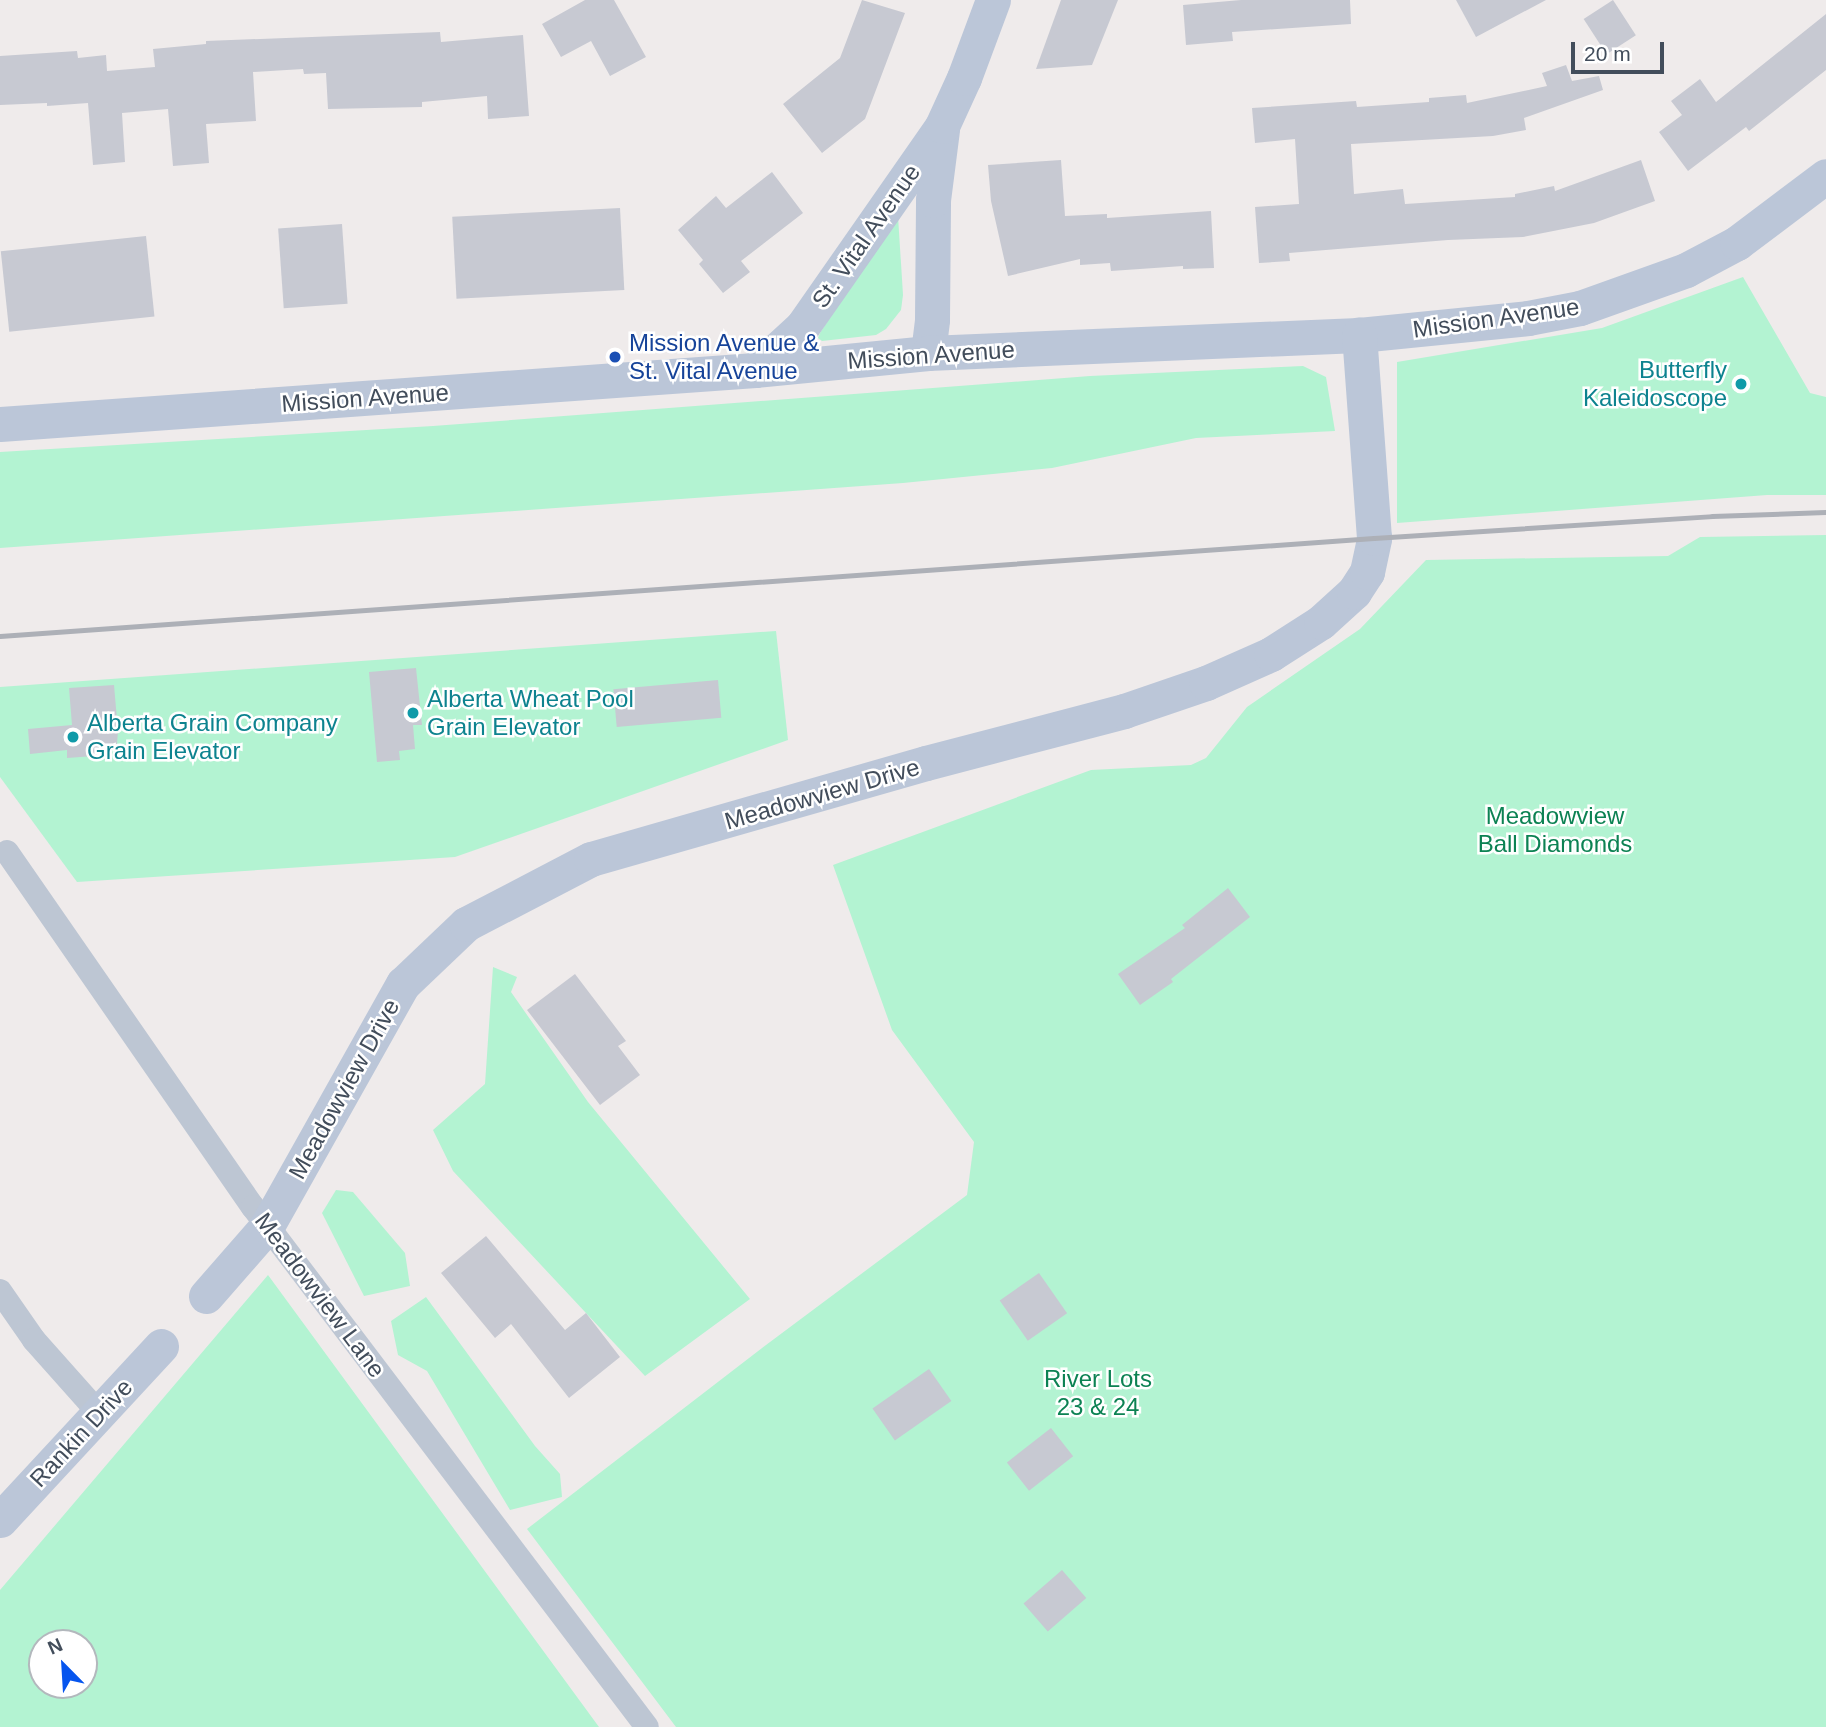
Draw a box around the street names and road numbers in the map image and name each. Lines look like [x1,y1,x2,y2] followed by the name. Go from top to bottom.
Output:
[805,158,927,314] street label: St. Vital Avenue
[1410,292,1582,344] street label: Mission Avenue
[846,335,1016,375] street label: Mission Avenue
[280,378,450,418] street label: Mission Avenue
[721,752,923,836] street label: Meadowview Drive
[283,994,405,1184] street label: Meadowview Drive
[249,1207,391,1383] street label: Meadowview Lane
[24,1373,138,1493] street label: Rankin Drive

